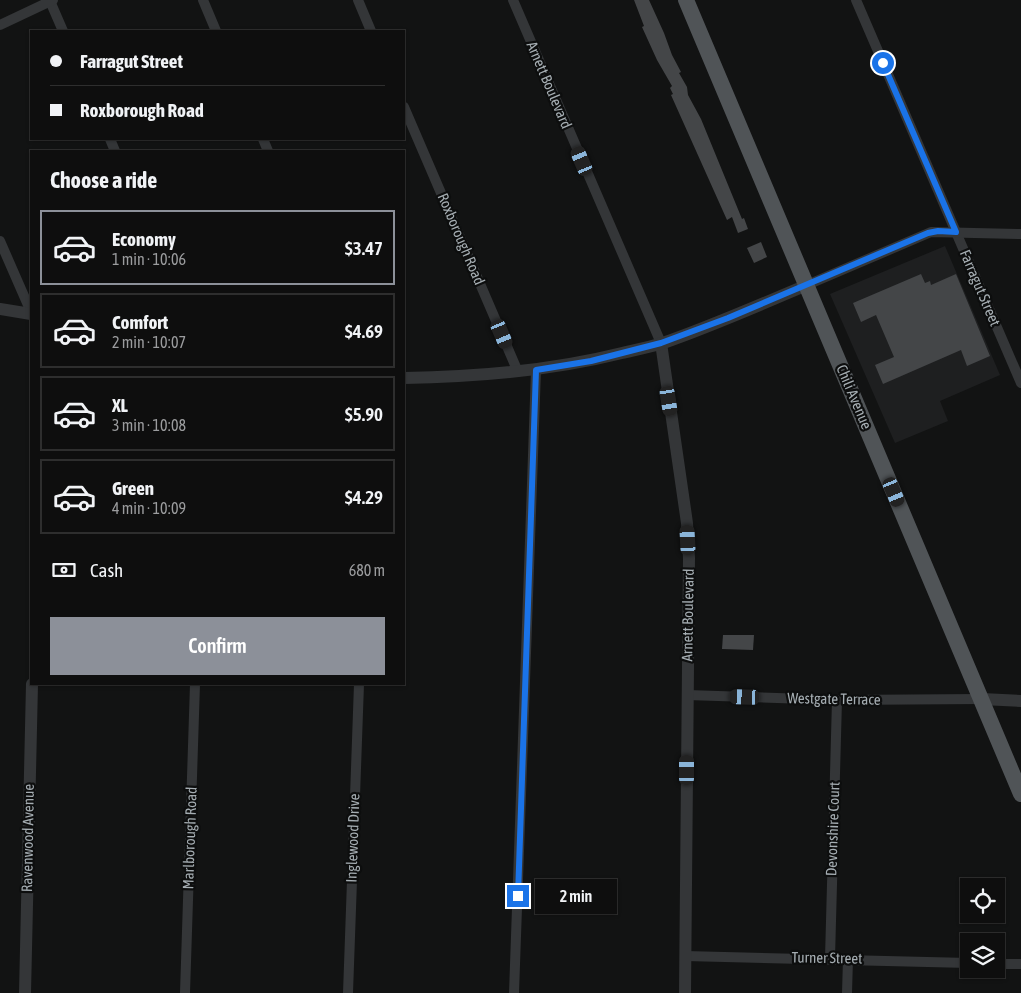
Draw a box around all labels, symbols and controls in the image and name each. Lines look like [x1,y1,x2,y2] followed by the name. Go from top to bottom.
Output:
[523,39,575,131] street label: Arnett Boulevard
[80,50,183,72] text: Farragut Street
[872,52,894,74] route start
[80,99,204,121] text: Roxborough Road
[569,144,594,178] car
[50,167,157,193] text: Choose a ride
[435,190,488,287] street label: Roxborough Road
[52,225,97,270] icon: car
[112,228,176,250] text: Economy
[345,237,383,259] text: $3.47
[957,247,1004,329] street label: Farragut Street
[112,250,186,268] text: 1 min · 10:06
[52,308,97,353] icon: car
[112,311,168,333] text: Comfort
[489,317,514,351] car
[345,320,383,342] text: $4.69
[112,333,186,351] text: 2 min · 10:07
[833,362,876,432] street label: Chili Avenue
[659,385,678,417] car
[52,391,97,436] icon: car
[112,394,128,416] text: XL
[345,403,383,425] text: $5.90
[112,416,186,434] text: 3 min · 10:08
[52,474,97,519] icon: car
[881,475,906,509] car
[112,477,154,499] text: Green
[345,486,383,508] text: $4.29
[112,499,186,517] text: 4 min · 10:09
[679,525,696,555] car
[50,556,78,584] icon: cash
[90,559,123,581] text: Cash
[349,561,385,579] text: 680 m
[678,568,697,662] street label: Arnett Boulevard
[50,617,385,675] button: Confirm
[729,689,760,705] car
[787,689,881,708] street label: Westgate Terrace
[679,755,694,785] car
[822,782,843,876] street label: Devonshire Court
[18,784,37,892] street label: Ravenwood Avenue
[179,786,200,890] street label: Marlborough Road
[342,793,363,883] street label: Inglewood Drive
[536,878,618,914] callout: 2 min
[960,878,1005,978] map controls
[960,878,1005,923] button: locate
[507,885,529,907] route end
[560,887,592,905] text: 2 min
[960,933,1005,978] button: layers
[791,948,863,967] street label: Turner Street

